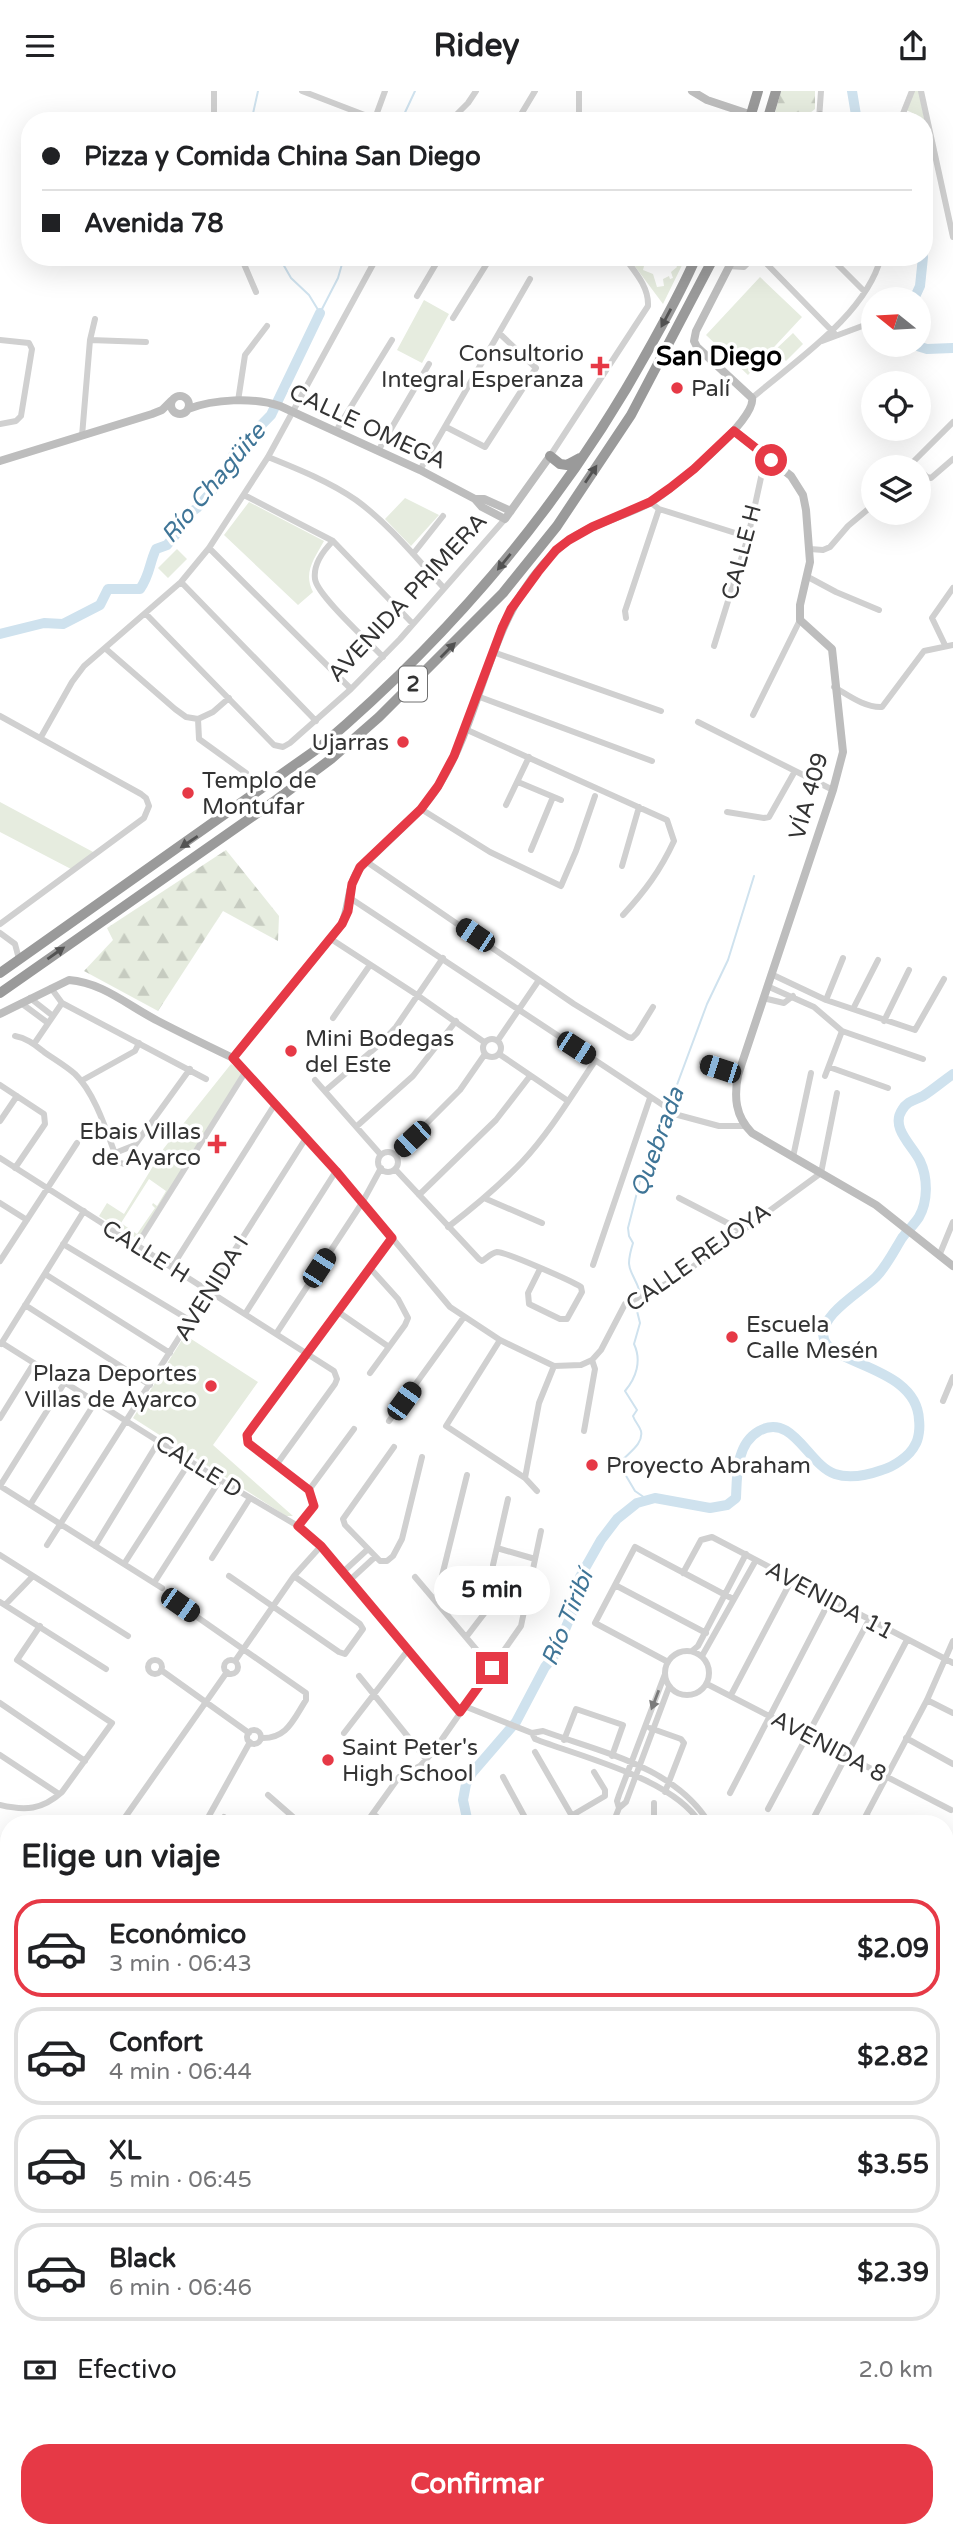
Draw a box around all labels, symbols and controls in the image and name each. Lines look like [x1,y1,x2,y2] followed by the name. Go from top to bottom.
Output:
[21,27,59,65] icon: menu
[433,27,520,65] text: Ridey
[894,27,932,65] icon: share
[84,141,481,172] text: Pizza y Comida China San Diego
[84,208,224,239] text: Avenida 78
[861,287,931,357] north arrow
[861,287,931,525] map controls
[660,309,672,329] one-way arrow
[381,340,584,394] place label: Consultorio Integral Esperanza
[656,341,782,372] district label: San Diego
[590,356,610,376] marker: Consultorio Integral Esperanza
[861,371,931,441] button: locate
[691,375,731,403] place label: Palí
[284,378,451,476] street label: CALLE OMEGA
[669,380,685,396] marker: Palí
[155,417,273,549] water label: Río Chagüite
[755,444,787,476] route start
[861,455,931,525] button: layers
[585,464,598,484] one-way arrow
[716,501,768,603] street label: CALLE H
[322,507,493,688] street label: AVENIDA PRIMERA
[497,553,512,571] one-way arrow
[439,642,456,658] one-way arrow
[399,667,427,701] road number: 2
[312,729,389,757] place label: Ujarras
[395,734,411,750] marker: Ujarras
[783,750,835,843] street label: VÍA 409
[202,767,316,821] place label: Templo de Montufar
[180,785,196,801] marker: Templo de Montufar
[180,835,198,849] one-way arrow
[452,915,499,955] car
[47,946,65,960] one-way arrow
[305,1025,454,1079] place label: Mini Bodegas del Este
[553,1028,600,1068] car
[283,1043,299,1059] marker: Mini Bodegas del Este
[697,1053,744,1085] car
[624,1083,691,1201] water label: Quebrada
[390,1117,435,1161] car
[79,1118,201,1172] place label: Ebais Villas de Ayarco
[207,1134,227,1154] marker: Ebais Villas de Ayarco
[621,1197,776,1318] street label: CALLE REJOYA
[97,1214,194,1290] street label: CALLE H
[169,1231,255,1346] street label: AVENIDA I
[299,1245,340,1291] car
[746,1311,878,1365] place label: Escuela Calle Mesén
[724,1329,740,1345] marker: Escuela Calle Mesén
[25,1360,197,1414] place label: Plaza Deportes Villas de Ayarco
[203,1378,219,1394] marker: Plaza Deportes Villas de Ayarco
[384,1378,425,1424] car
[150,1429,247,1505] street label: CALLE D
[606,1452,811,1480] place label: Proyecto Abraham
[584,1457,600,1473] marker: Proyecto Abraham
[761,1555,898,1646] street label: AVENIDA 11
[535,1562,601,1670] water label: Río Tiribí
[434,1567,550,1615] callout: 5 min
[461,1576,523,1604] text: 5 min
[157,1584,204,1626] car
[476,1652,508,1684] route end
[649,1689,660,1710] one-way arrow
[766,1705,891,1789] street label: AVENIDA 8
[342,1734,478,1788] place label: Saint Peter's High School
[320,1752,336,1768] marker: Saint Peter's High School
[21,1838,220,1876] text: Elige un viaje
[25,1917,88,1980] icon: car
[109,1919,246,1950] text: Económico
[857,1933,929,1964] text: $2.09
[109,1950,252,1978] text: 3 min · 06:43
[25,2025,88,2088] icon: car
[109,2027,203,2058] text: Confort
[857,2041,929,2072] text: $2.82
[109,2058,252,2086] text: 4 min · 06:44
[25,2133,88,2196] icon: car
[109,2135,141,2166] text: XL
[857,2149,929,2180] text: $3.55
[109,2166,252,2194] text: 5 min · 06:45
[25,2241,88,2304] icon: car
[109,2243,176,2274] text: Black
[857,2257,929,2288] text: $2.39
[109,2274,252,2302] text: 6 min · 06:46
[21,2351,59,2389] icon: cash
[77,2354,177,2385] text: Efectivo
[859,2356,933,2384] text: 2.0 km
[21,2444,933,2524] button: Confirmar

